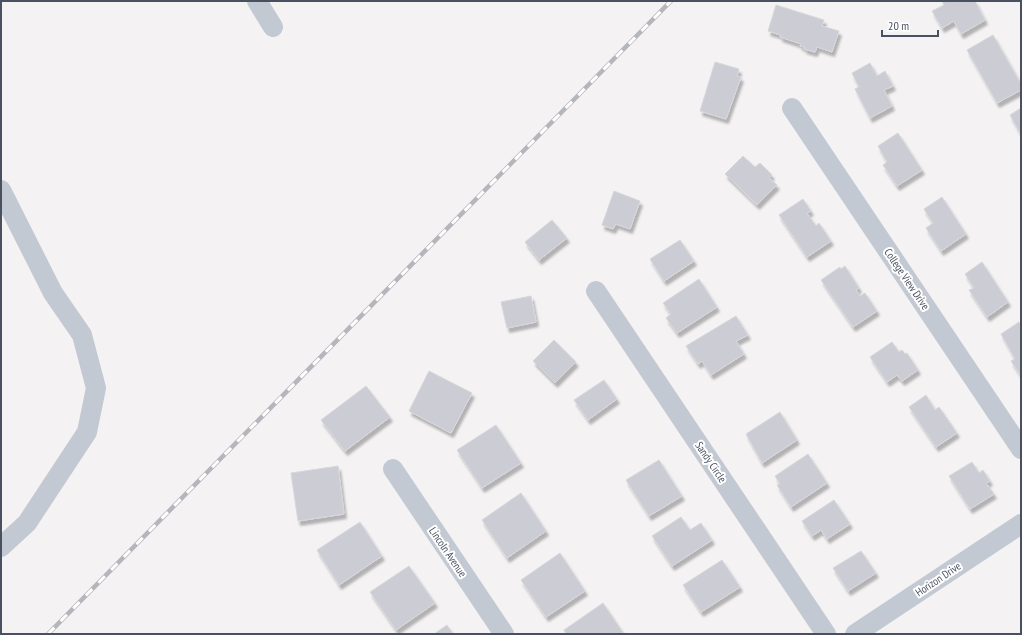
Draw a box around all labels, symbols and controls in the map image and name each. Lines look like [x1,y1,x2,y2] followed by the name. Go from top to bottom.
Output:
[882,12,938,38] scale bar
[888,18,909,33] text: 20 m
[881,246,933,313] street label: College View Drive
[692,439,730,485] street label: Sandy Circle
[426,524,470,580] street label: Lincoln Avenue
[913,558,964,599] street label: Horizon Drive

